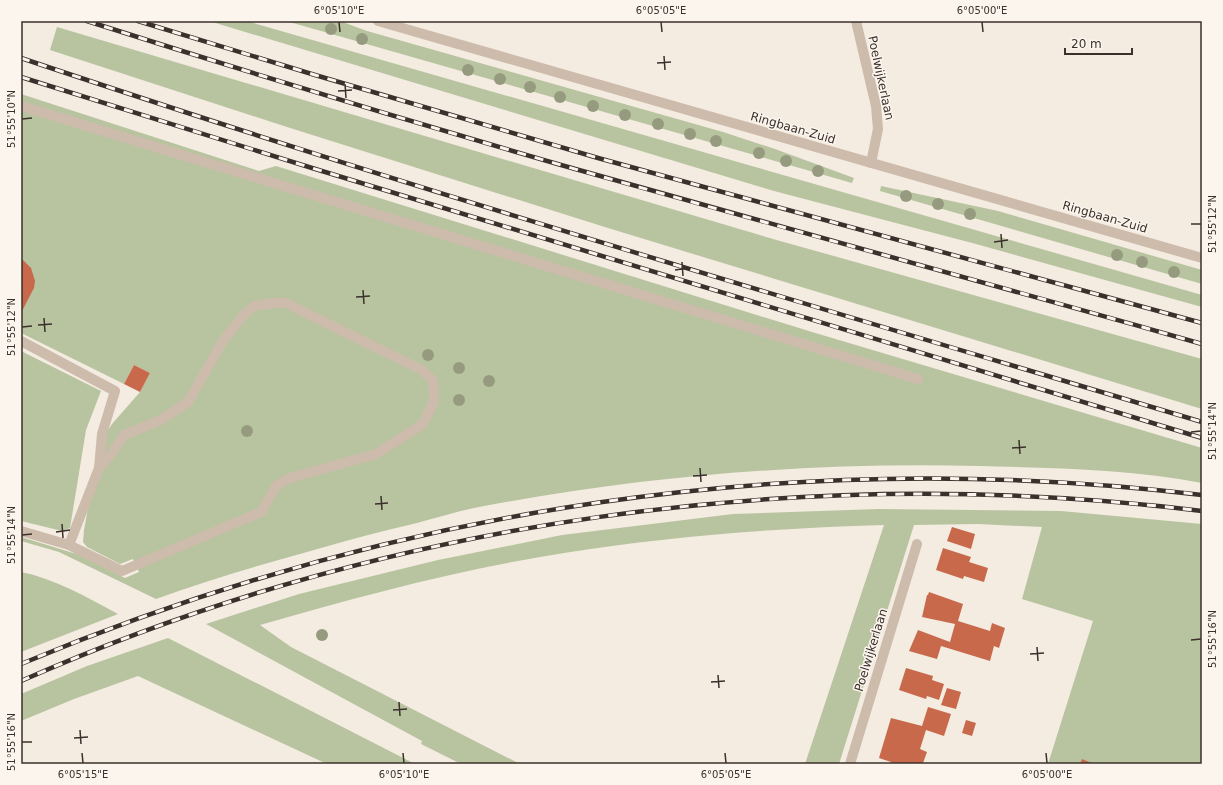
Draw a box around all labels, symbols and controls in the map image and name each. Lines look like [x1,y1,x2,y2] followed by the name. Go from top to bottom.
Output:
[314,5,364,16] text: 6°05'10"E
[636,5,686,16] text: 6°05'05"E
[957,5,1007,16] text: 6°05'00"E
[1065,30,1132,56] scale bar
[865,35,897,121] street label: Poelwijkerlaan
[1071,37,1102,51] text: 20 m
[6,90,17,148] text: 51°55'10"N
[749,109,837,147] street label: Ringbaan-Zuid
[1207,195,1218,253] text: 51°55'12"N
[1061,198,1149,236] street label: Ringbaan-Zuid
[6,298,17,356] text: 51°55'12"N
[1207,402,1218,460] text: 51°55'14"N
[6,506,17,564] text: 51°55'14"N
[852,607,890,693] street label: Poelwijkerlaan
[1207,610,1218,668] text: 51°55'16"N
[6,713,17,771] text: 51°55'16"N
[58,769,108,780] text: 6°05'15"E
[379,769,429,780] text: 6°05'10"E
[701,769,751,780] text: 6°05'05"E
[1022,769,1072,780] text: 6°05'00"E

